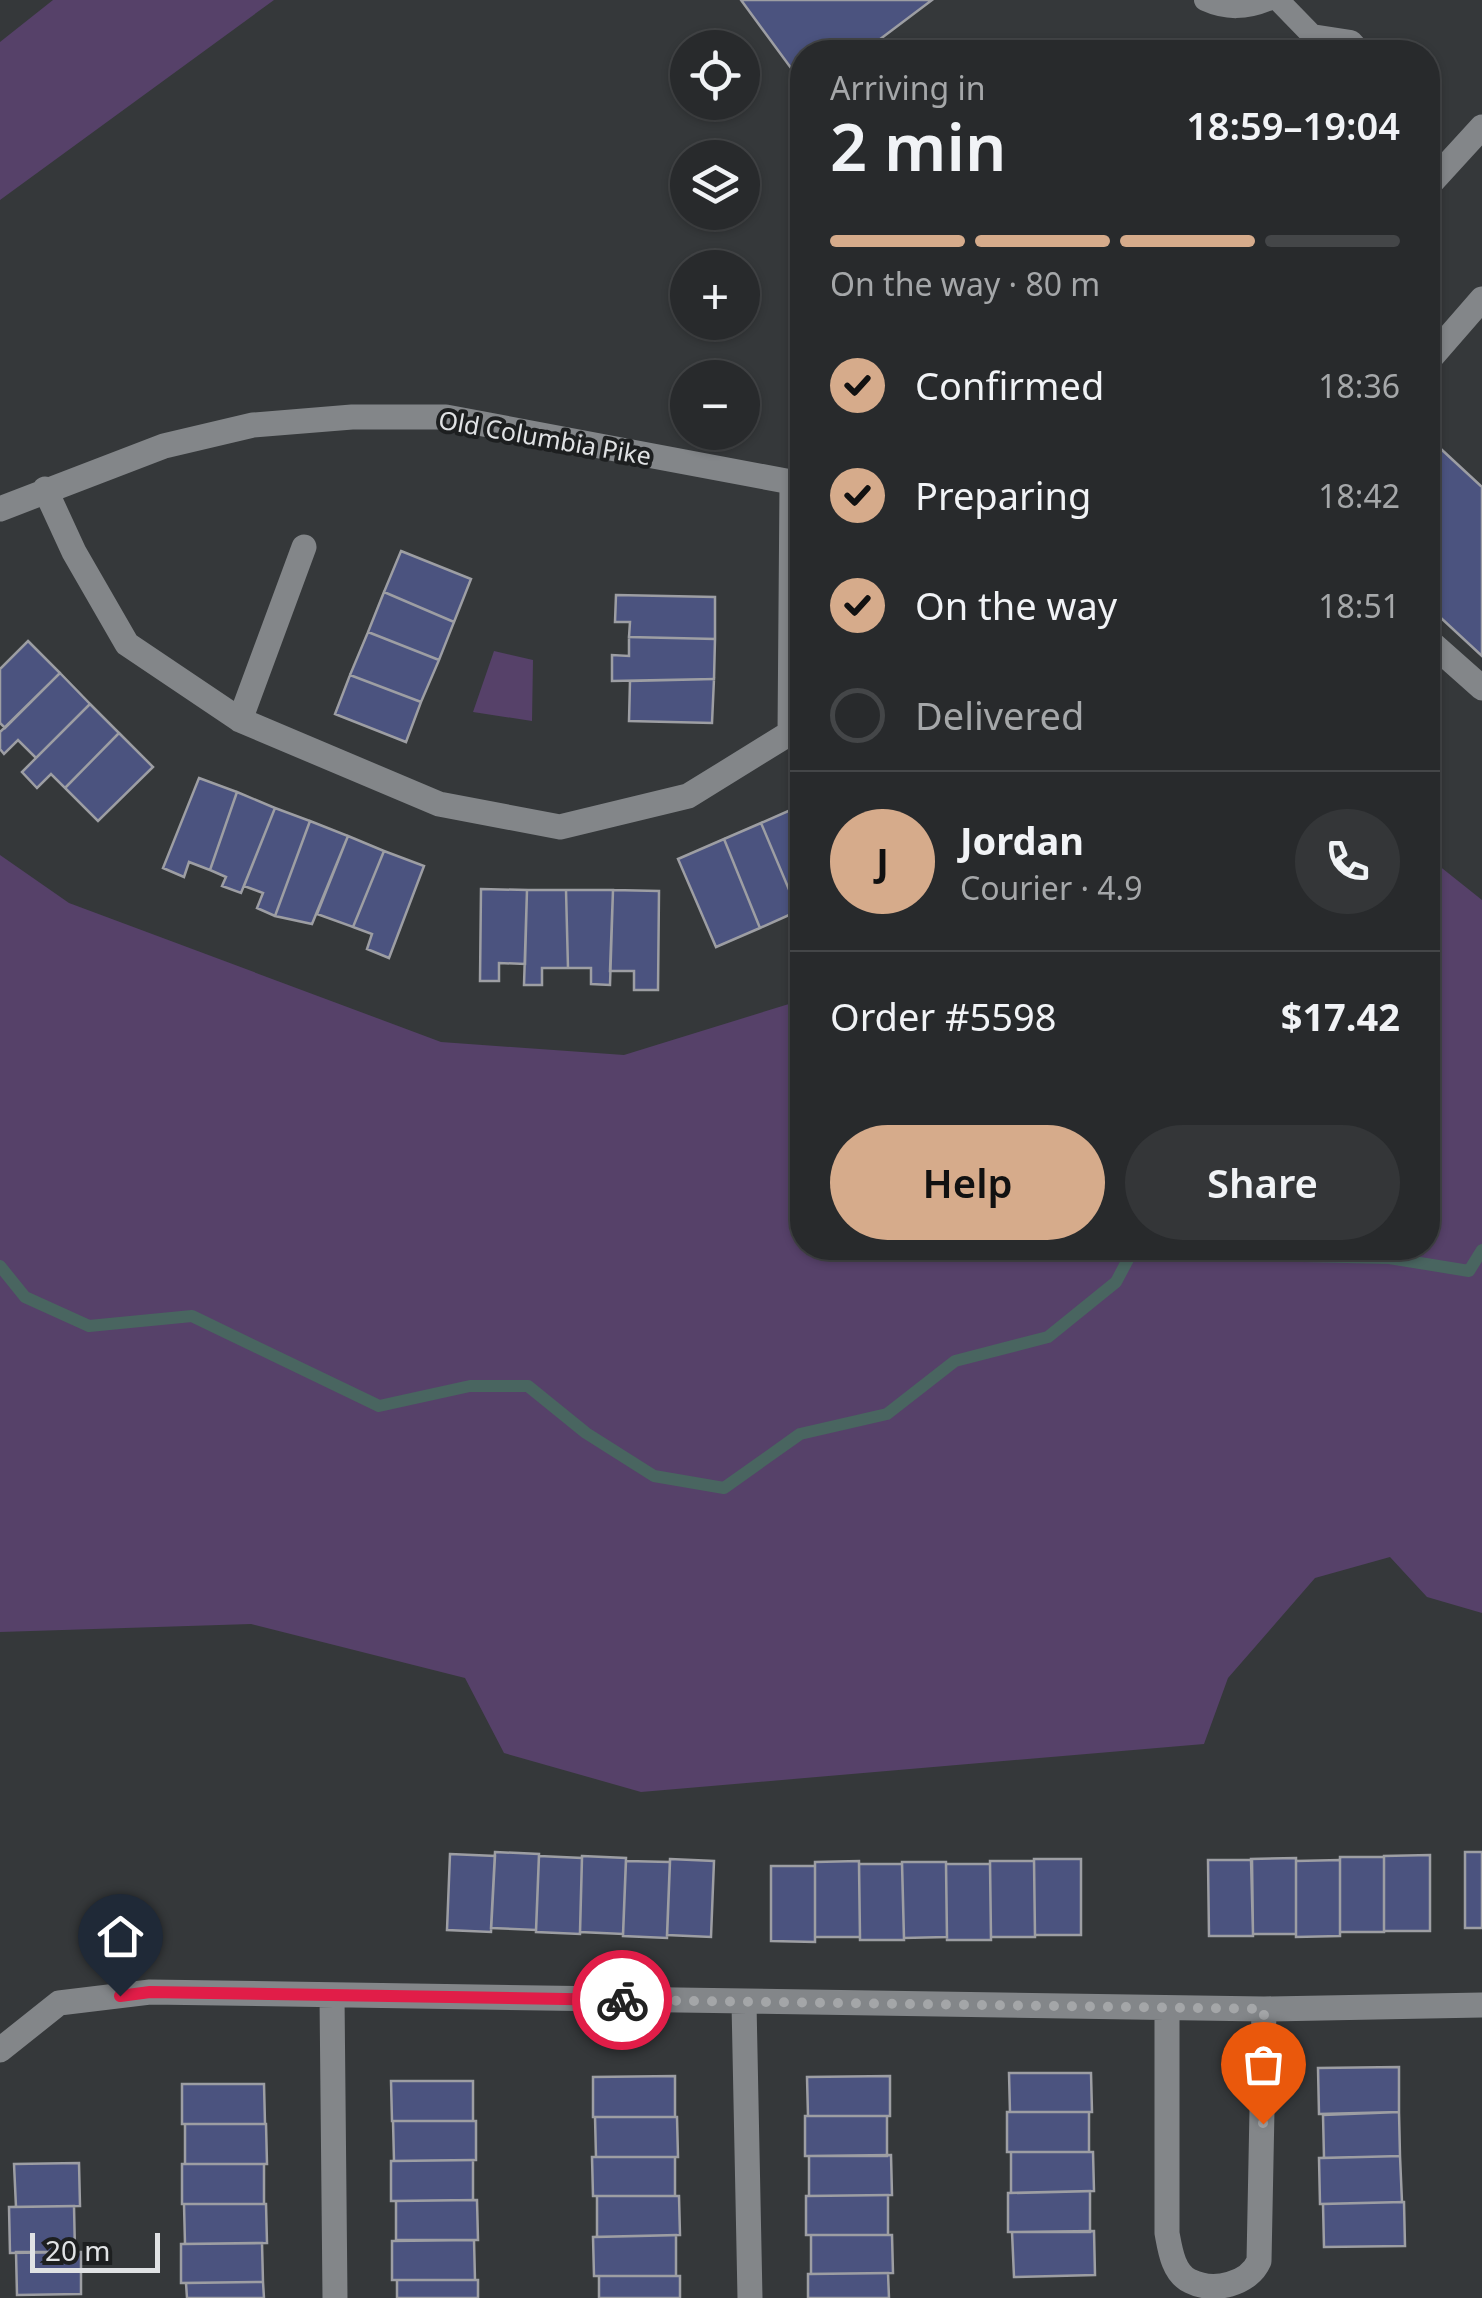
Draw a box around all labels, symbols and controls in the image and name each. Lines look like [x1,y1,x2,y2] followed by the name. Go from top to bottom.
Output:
[670,30,760,450] map controls
[670,30,760,120] button: locate
[830,66,985,109] text: Arriving in
[1186,99,1400,151] text: 18:59–19:04
[830,102,1006,190] text: 2 min
[670,140,760,230] button: layers
[670,250,760,340] button: +
[830,262,1100,305] text: On the way · 80 m
[830,358,885,413] icon: check
[915,359,1104,411] text: Confirmed
[670,360,760,450] button: −
[1318,364,1400,407] text: 18:36
[436,402,654,472] street label: Old Columbia Pike
[830,468,885,523] icon: check
[915,469,1091,521] text: Preparing
[1318,474,1400,517] text: 18:42
[830,578,885,633] icon: check
[915,579,1117,631] text: On the way
[1318,584,1400,627] text: 18:51
[915,689,1084,741] text: Delivered
[1295,809,1400,914] button: phone
[960,814,1084,866] text: Jordan
[876,835,889,887] text: J
[960,866,1143,909] text: Courier · 4.9
[830,990,1056,1042] text: Order #5598
[1281,990,1400,1042] text: $17.42
[830,1125,1105,1240] button: Help
[1125,1125,1400,1240] button: Share
[78,1894,163,1997] pin
[93,1909,148,1964] icon: home
[572,1950,672,2050] courier
[595,1973,650,2028] icon: bike
[1221,2022,1306,2125] pin
[1236,2037,1291,2092] icon: bag
[30,2228,160,2272] scale bar
[45,2231,111,2269] text: 20 m

